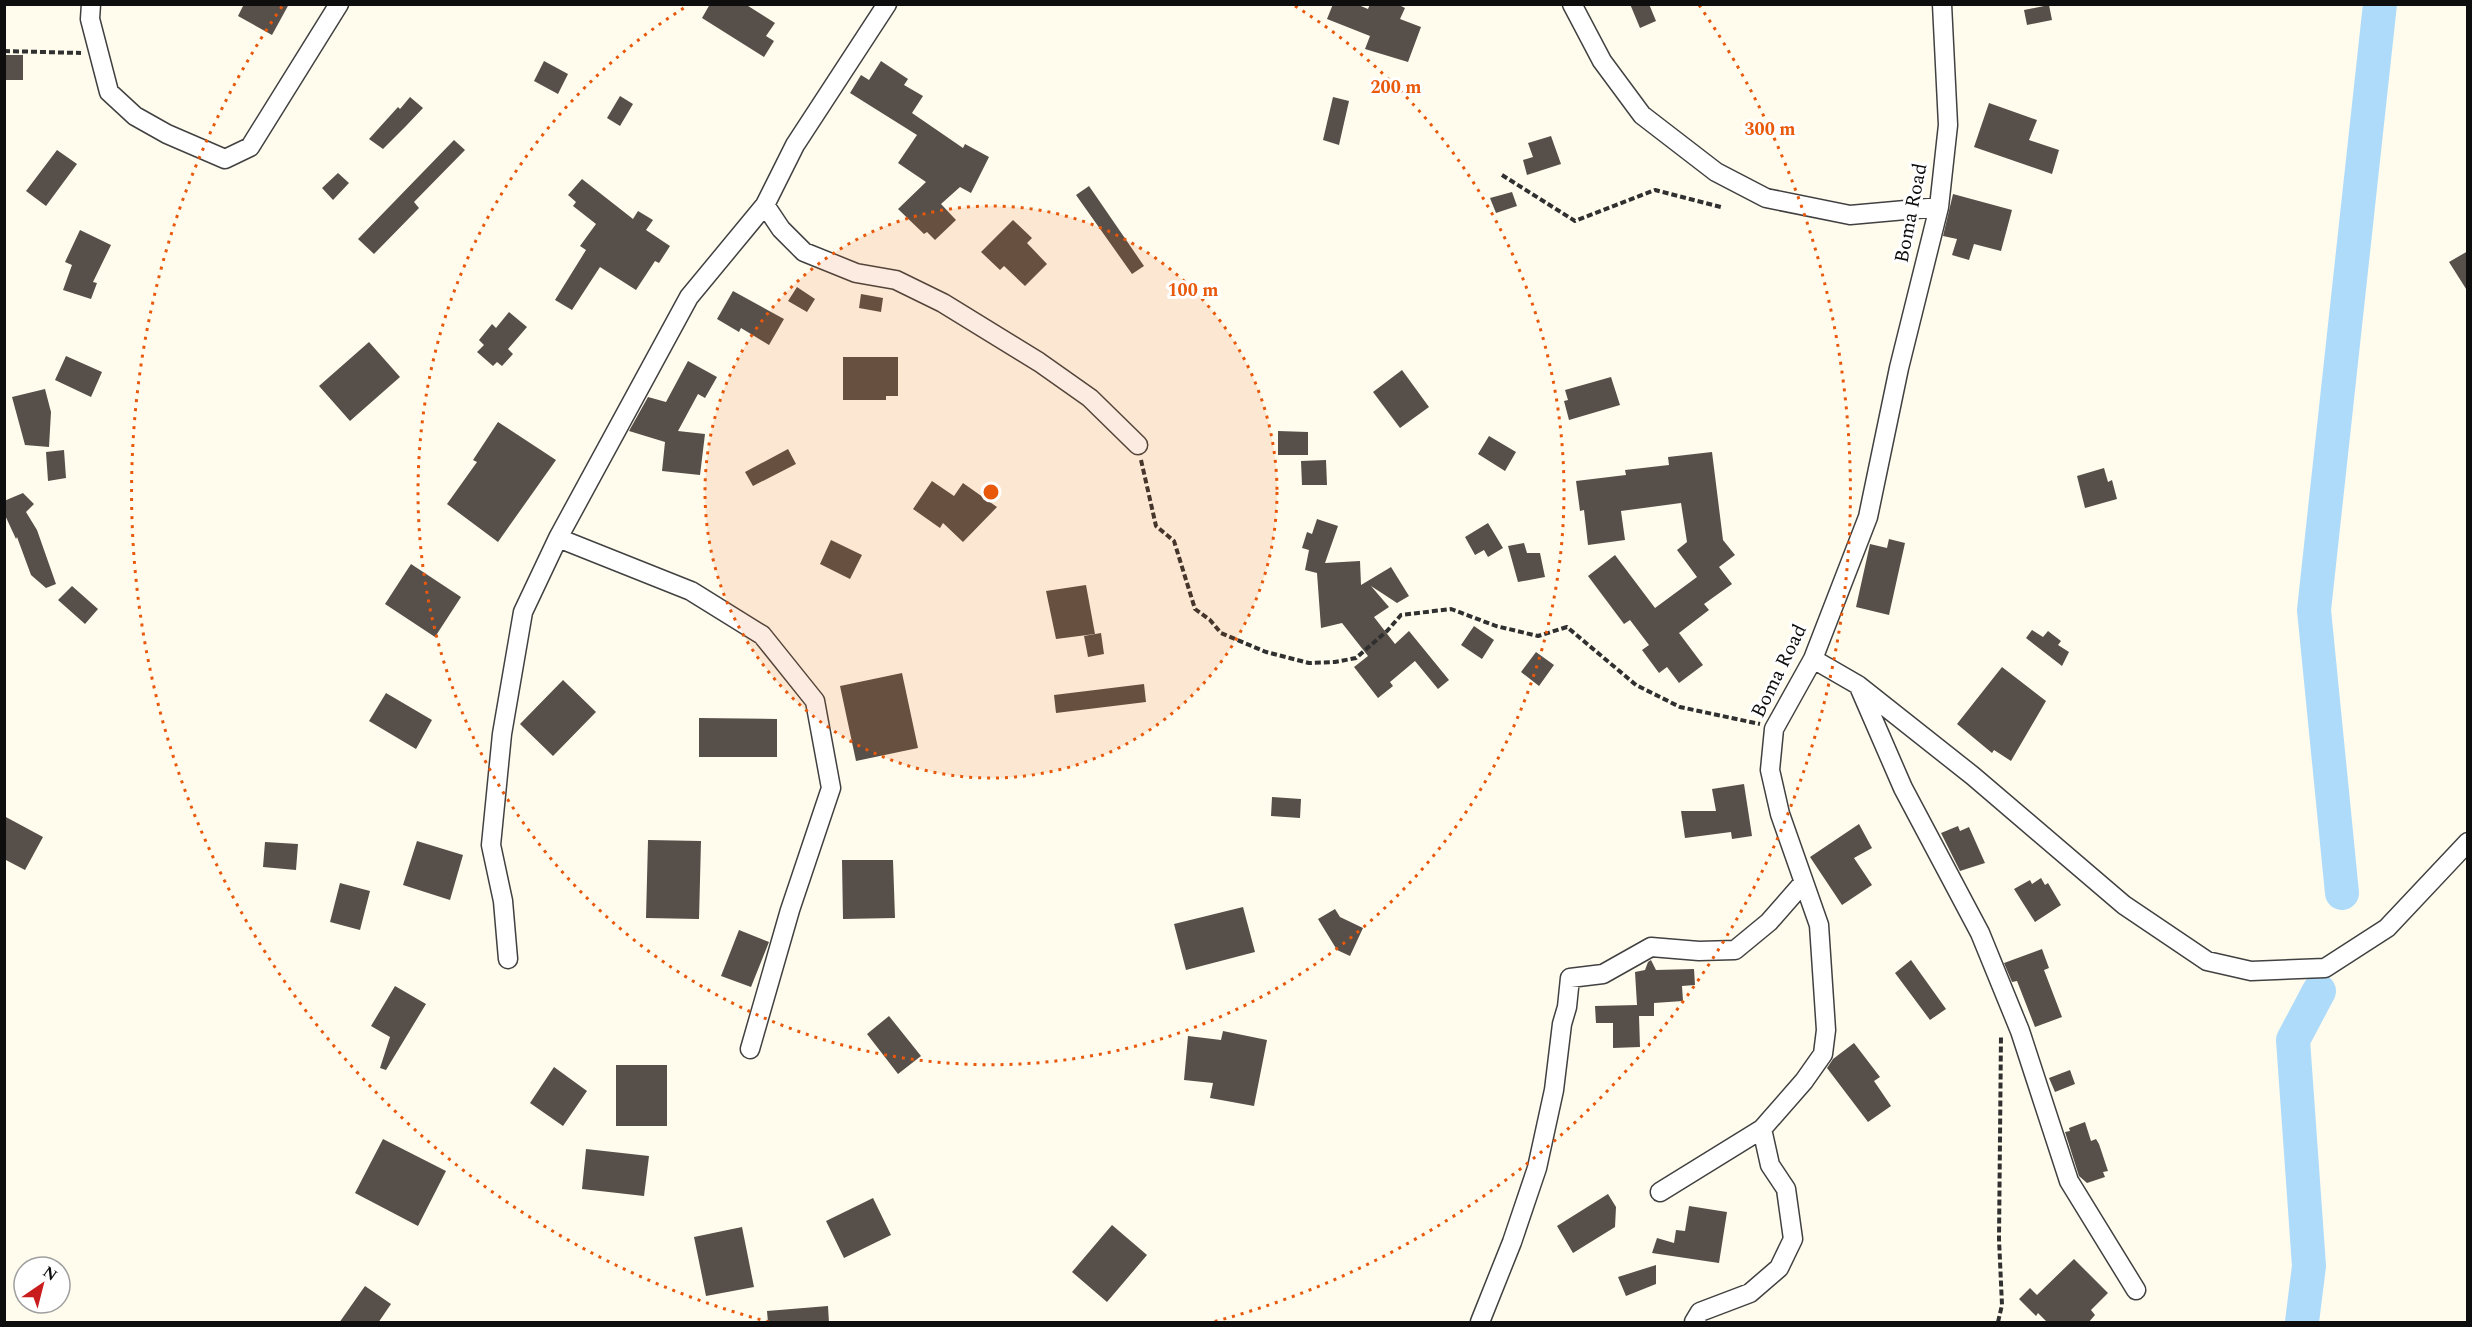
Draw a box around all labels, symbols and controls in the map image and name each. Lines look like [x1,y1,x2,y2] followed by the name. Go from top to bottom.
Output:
[1370,74,1422,101] text: 200 m
[1744,116,1796,143] text: 300 m
[1887,161,1935,265] street label: Boma Road
[1167,277,1219,304] text: 100 m
[981,482,1001,502] centre of rings
[1743,619,1815,723] street label: Boma Road
[12,1255,72,1315] north arrow
[38,1260,62,1287] text: N

